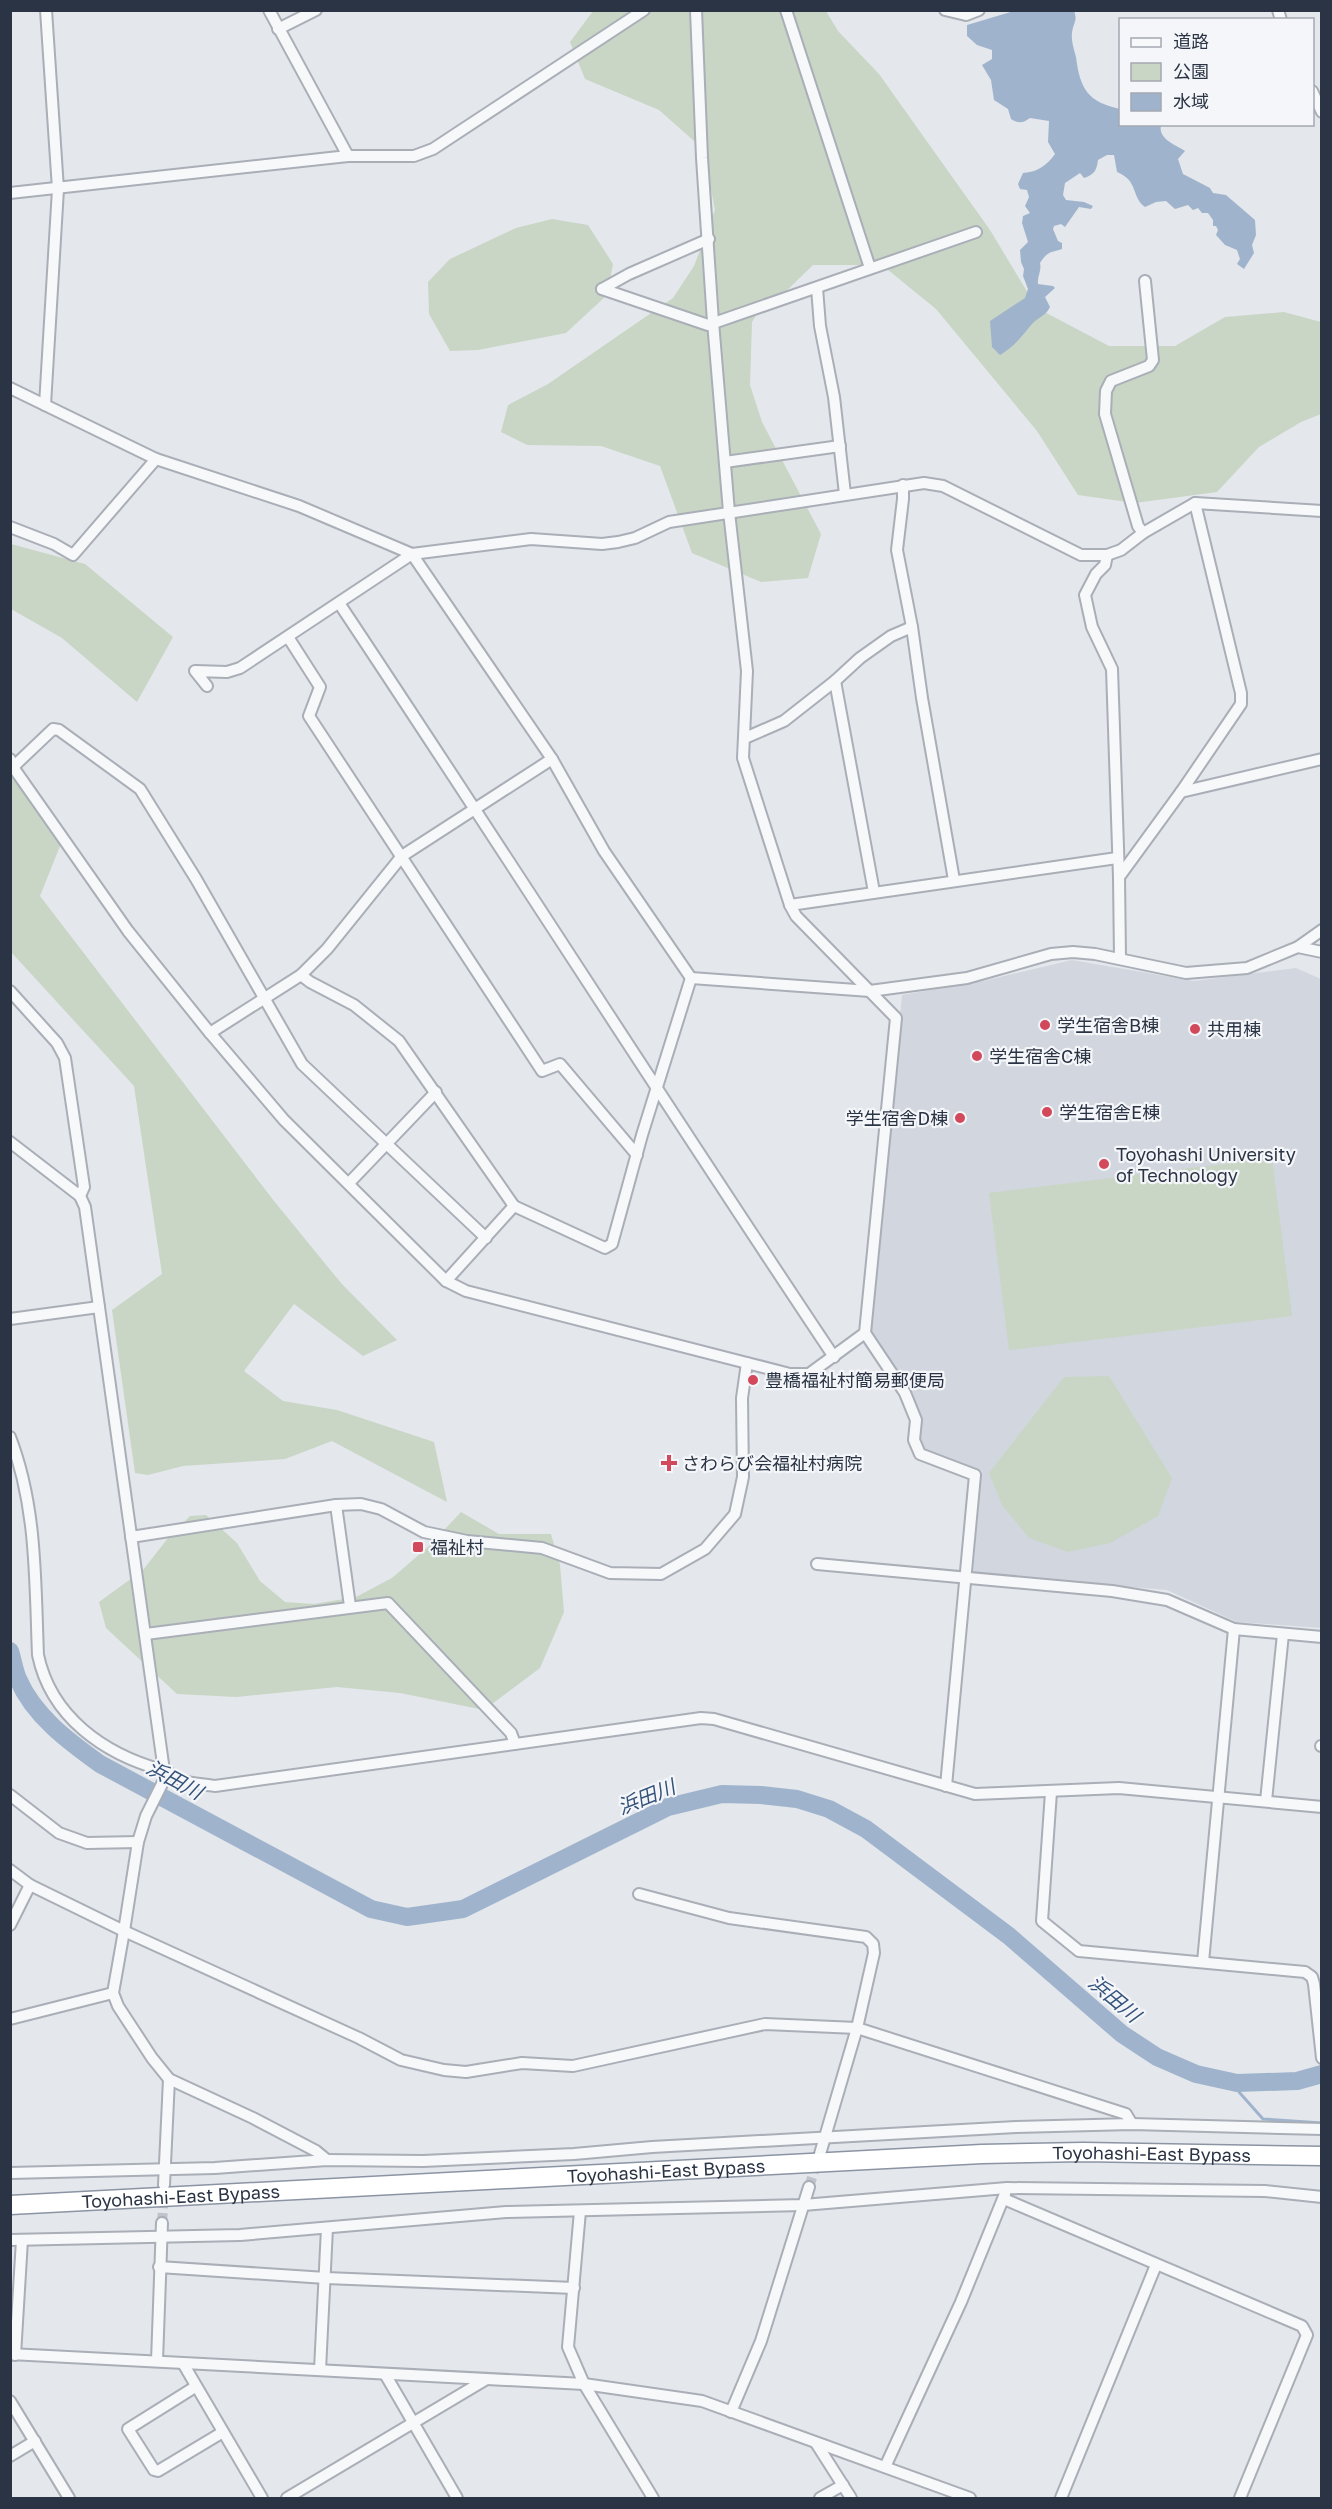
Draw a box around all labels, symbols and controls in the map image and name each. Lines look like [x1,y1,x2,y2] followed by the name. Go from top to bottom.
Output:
[1119,18,1314,126] legend
[1173,30,1209,52] text: 道路
[1173,60,1209,82] text: 公園
[1173,90,1209,112] text: 水域
[1057,1014,1159,1036] place label: 学生宿舎B棟
[1038,1018,1052,1032] marker: 学生宿舎B棟
[1207,1018,1261,1040] place label: 共用棟
[1188,1022,1202,1036] marker: 共用棟
[989,1045,1091,1067] place label: 学生宿舎C棟
[970,1049,984,1063] marker: 学生宿舎C棟
[1059,1101,1160,1123] place label: 学生宿舎E棟
[1040,1105,1054,1119] marker: 学生宿舎E棟
[845,1107,948,1129] place label: 学生宿舎D棟
[953,1111,967,1125] marker: 学生宿舎D棟
[1116,1143,1296,1186] place label: Toyohashi University of Technology
[1097,1157,1111,1171] marker: Toyohashi University of Technology
[765,1369,945,1391] place label: 豊橋福祉村簡易郵便局
[746,1373,760,1387] marker: 豊橋福祉村簡易郵便局
[682,1452,862,1474] place label: さわらび会福祉村病院
[660,1454,678,1472] marker: さわらび会福祉村病院
[430,1536,484,1558] place label: 福祉村
[411,1540,425,1554] marker: 福祉村
[143,1754,209,1805] water label: 浜田川
[614,1773,680,1818] water label: 浜田川
[1084,1970,1147,2028] water label: 浜田川
[1052,2141,1251,2166] street label: Toyohashi-East Bypass
[566,2154,766,2187] street label: Toyohashi-East Bypass
[81,2180,281,2212] street label: Toyohashi-East Bypass

